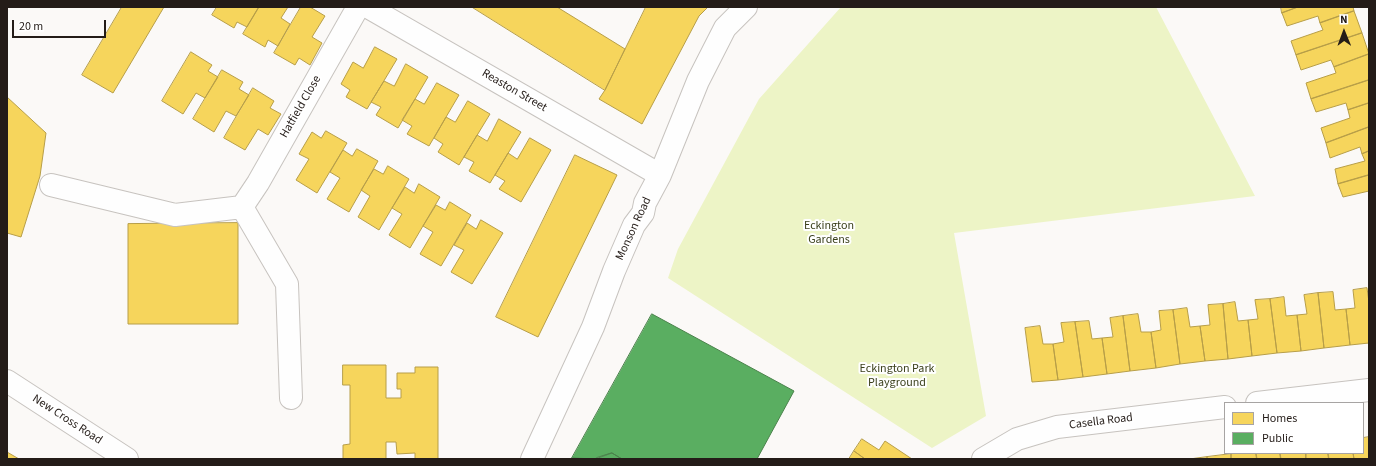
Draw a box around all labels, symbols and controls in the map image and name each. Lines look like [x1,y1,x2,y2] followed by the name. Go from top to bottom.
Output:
[14,12,108,38] scale bar
[1324,12,1364,52] north arrow
[1340,12,1348,27] text: N
[19,18,43,35] text: 20 m
[479,67,549,115] street label: Reaston Street
[277,73,325,141] street label: Hatfield Close
[613,195,655,263] street label: Monson Road
[804,219,854,247] park label: Eckington Gardens
[860,362,934,390] park label: Eckington Park Playground
[29,392,105,448] street label: New Cross Road
[1224,402,1364,454] legend
[1262,410,1297,427] text: Homes
[1068,411,1134,433] street label: Casella Road
[1262,430,1293,447] text: Public

